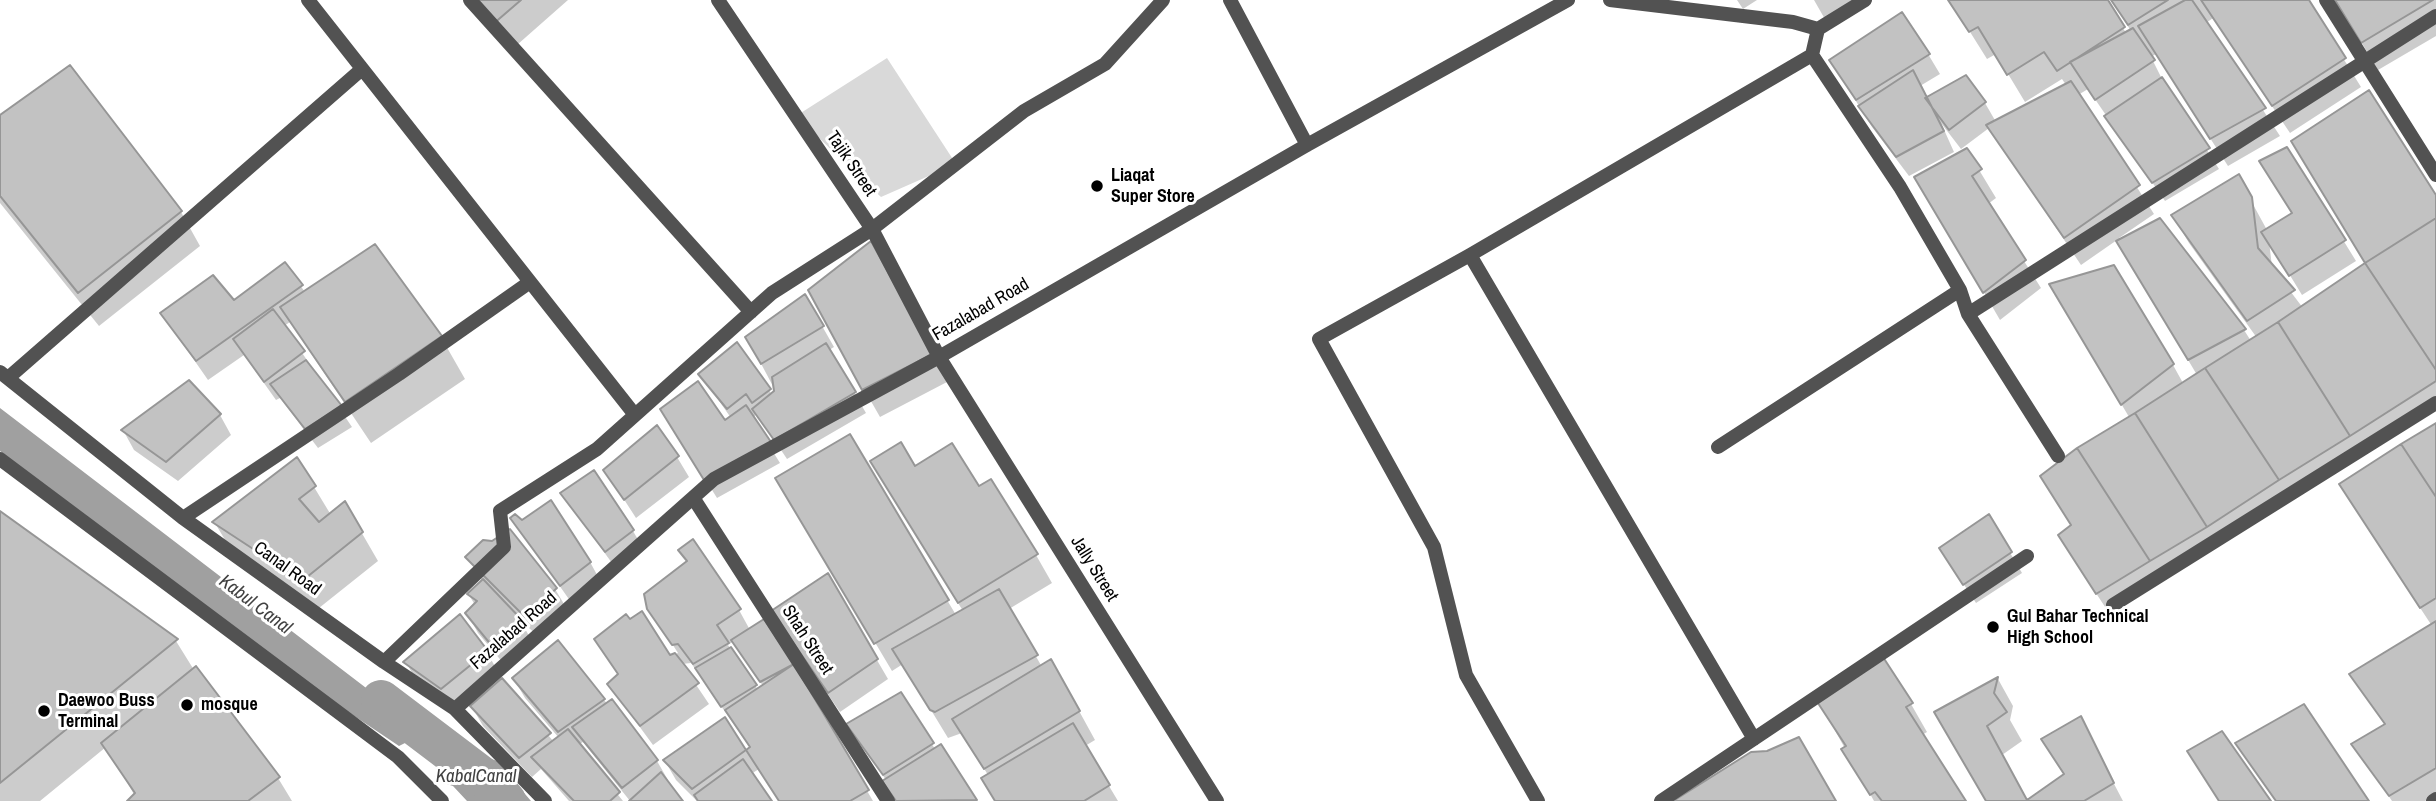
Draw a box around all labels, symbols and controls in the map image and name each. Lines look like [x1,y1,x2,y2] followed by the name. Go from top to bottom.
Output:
[821,127,881,201] street label: Tajik Street
[1111,165,1195,208] place label: Liaqat Super Store
[1089,178,1105,194] marker: Liaqat Super Store
[929,274,1033,346] street label: Fazalabad Road
[1065,532,1123,606] street label: Jally Street
[249,537,325,601] street label: Canal Road
[214,570,296,640] water label: Kabul Canal
[466,588,562,674] street label: Fazalabad Road
[777,601,837,679] street label: Shah Street
[2007,606,2149,648] place label: Gul Bahar Technical High School
[1985,619,2001,635] marker: Gul Bahar Technical High School
[58,690,155,732] place label: Daewoo Buss Terminal
[201,694,258,716] place label: mosque
[179,697,195,713] marker: mosque
[36,703,52,719] marker: Daewoo Buss Terminal
[436,766,516,788] water label: KabalCanal

